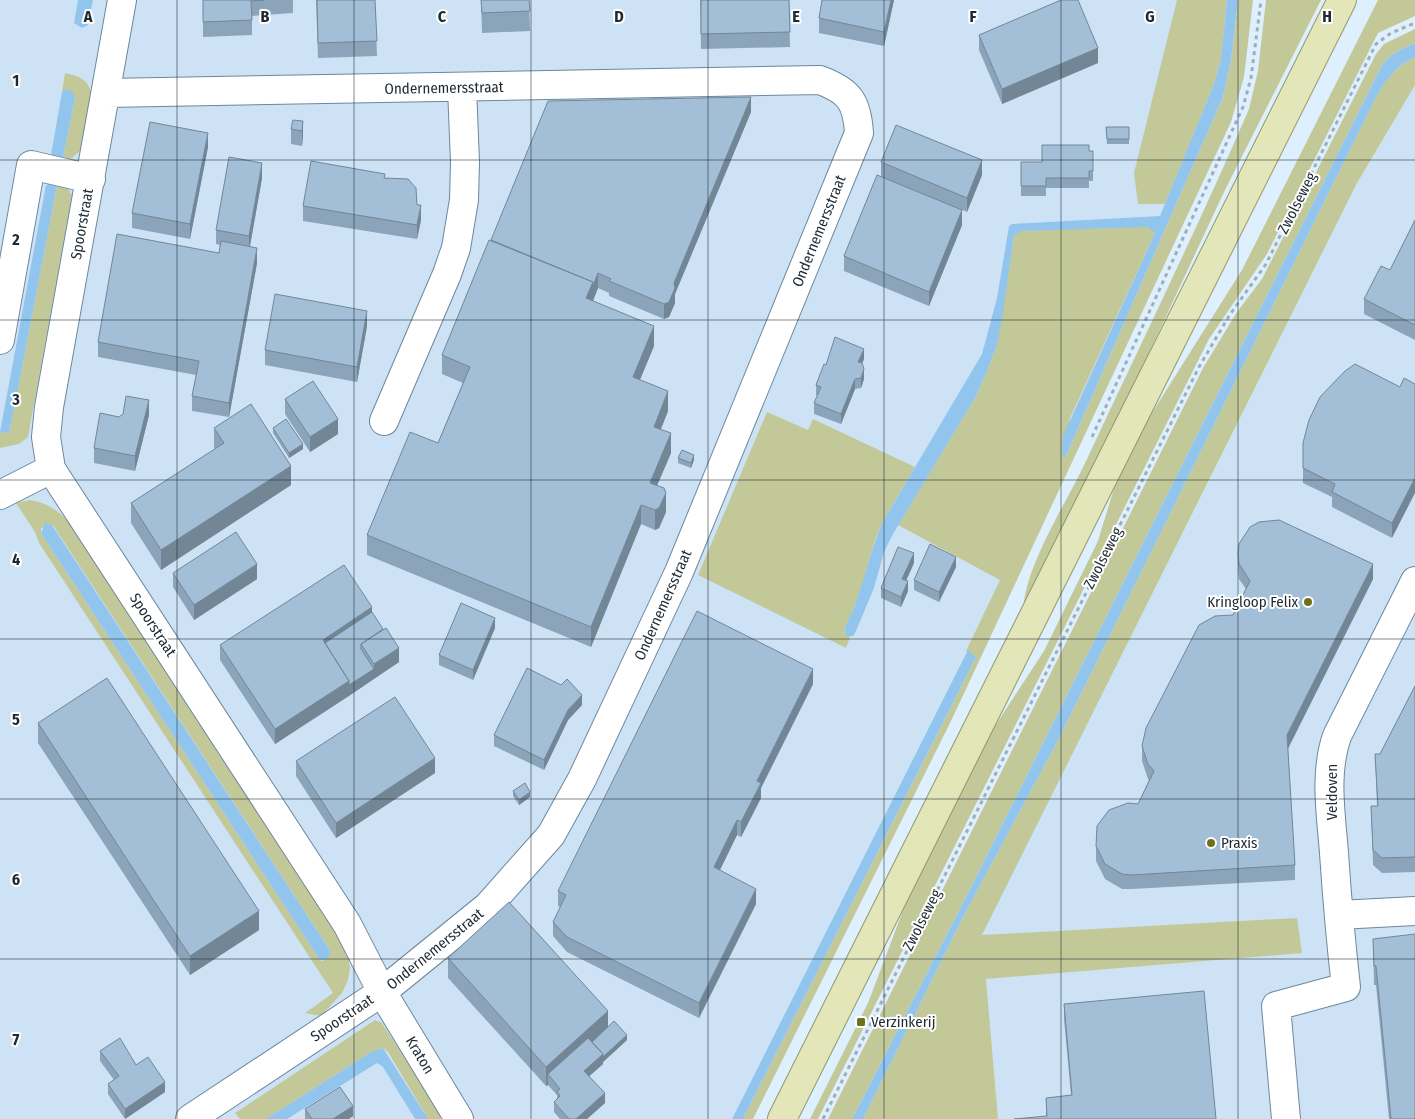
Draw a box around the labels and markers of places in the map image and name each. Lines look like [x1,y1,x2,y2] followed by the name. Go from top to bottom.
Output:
[1207,593,1298,611] place label: Kringloop Felix
[1302,596,1314,608] marker: Kringloop Felix
[1221,834,1257,852] place label: Praxis
[1205,837,1217,849] marker: Praxis
[871,1013,935,1031] place label: Verzinkerij
[855,1016,867,1028] marker: Verzinkerij

